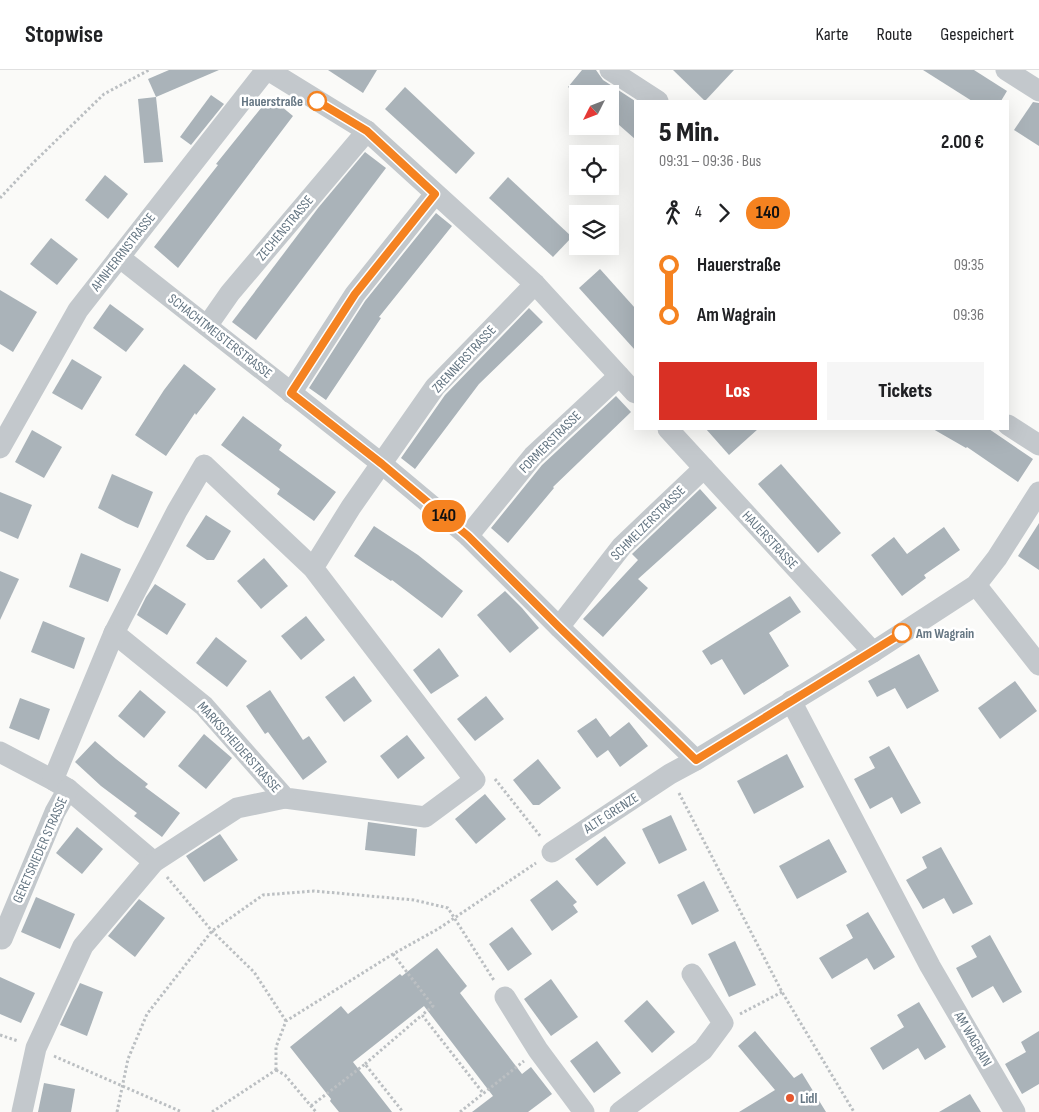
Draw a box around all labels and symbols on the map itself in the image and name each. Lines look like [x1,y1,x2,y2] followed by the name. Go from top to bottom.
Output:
[569,85,619,135] north arrow
[307,91,327,111] marker: Hauerstraße
[241,93,303,110] place label: Hauerstraße
[253,192,317,264] street label: ZECHENSTRASSE
[87,209,159,295] street label: AHNHERRNSTRASSE
[165,290,276,382] street label: SCHACHTMEISTERSTRASSE
[428,322,500,396] street label: ZRENNERSTRASSE
[515,407,585,477] street label: FORMERSTRASSE
[607,482,689,564] street label: SCHMELZERSTRASSE
[415,500,473,532] line badge: 140
[739,507,801,573] street label: HAUERSTRASSE
[892,623,912,643] marker: Am Wagrain
[915,625,974,642] place label: Am Wagrain
[194,698,284,796] street label: MARKSCHEIDERSTRASSE
[580,789,642,838] street label: ALTE GRENZE
[9,794,71,906] street label: GERETSRIEDER STRASSE
[950,1008,995,1069] street label: AM WAGRAIN
[800,1090,817,1107] place label: Lidl
[784,1092,796,1104] marker: Lidl

